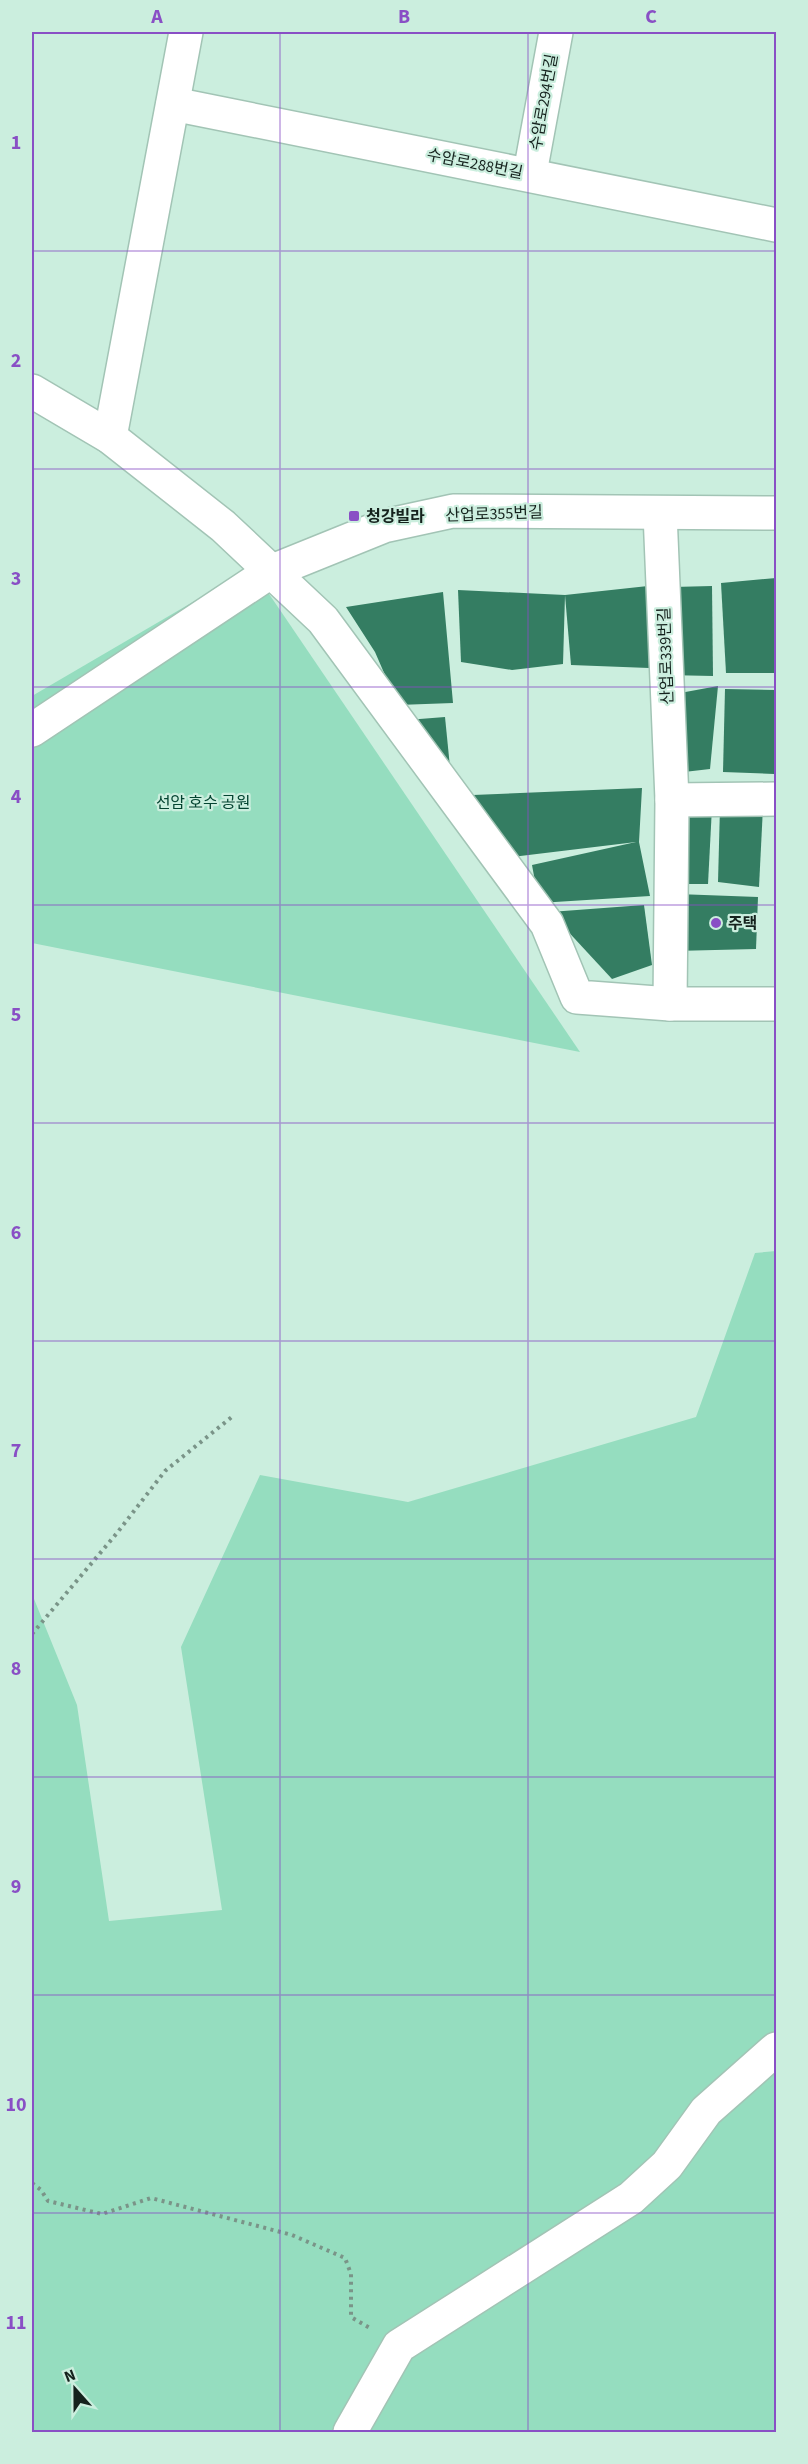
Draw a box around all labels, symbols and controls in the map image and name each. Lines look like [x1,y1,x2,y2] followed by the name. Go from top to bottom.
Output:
[150,3,163,31] text: A
[398,3,410,31] text: B
[645,3,657,31] text: C
[525,52,563,152] street label: 수암로294번길
[11,129,21,157] text: 1
[425,144,525,184] street label: 수암로288번길
[11,347,21,375] text: 2
[445,501,543,527] street label: 산업로355번길
[366,506,425,528] place label: 청강빌라
[347,509,361,523] marker: 청강빌라
[11,565,21,593] text: 3
[653,607,679,705] street label: 산업로339번길
[11,783,22,811] text: 4
[156,792,250,814] park label: 선암 호수 공원
[728,913,757,935] place label: 주택
[709,916,723,930] marker: 주택
[11,1001,21,1029] text: 5
[11,1219,21,1247] text: 6
[11,1437,21,1465] text: 7
[11,1655,21,1683] text: 8
[11,1873,21,1901] text: 9
[5,2091,27,2119] text: 10
[5,2309,27,2337] text: 11
[45,2359,105,2419] north arrow
[61,2364,79,2388] text: N

